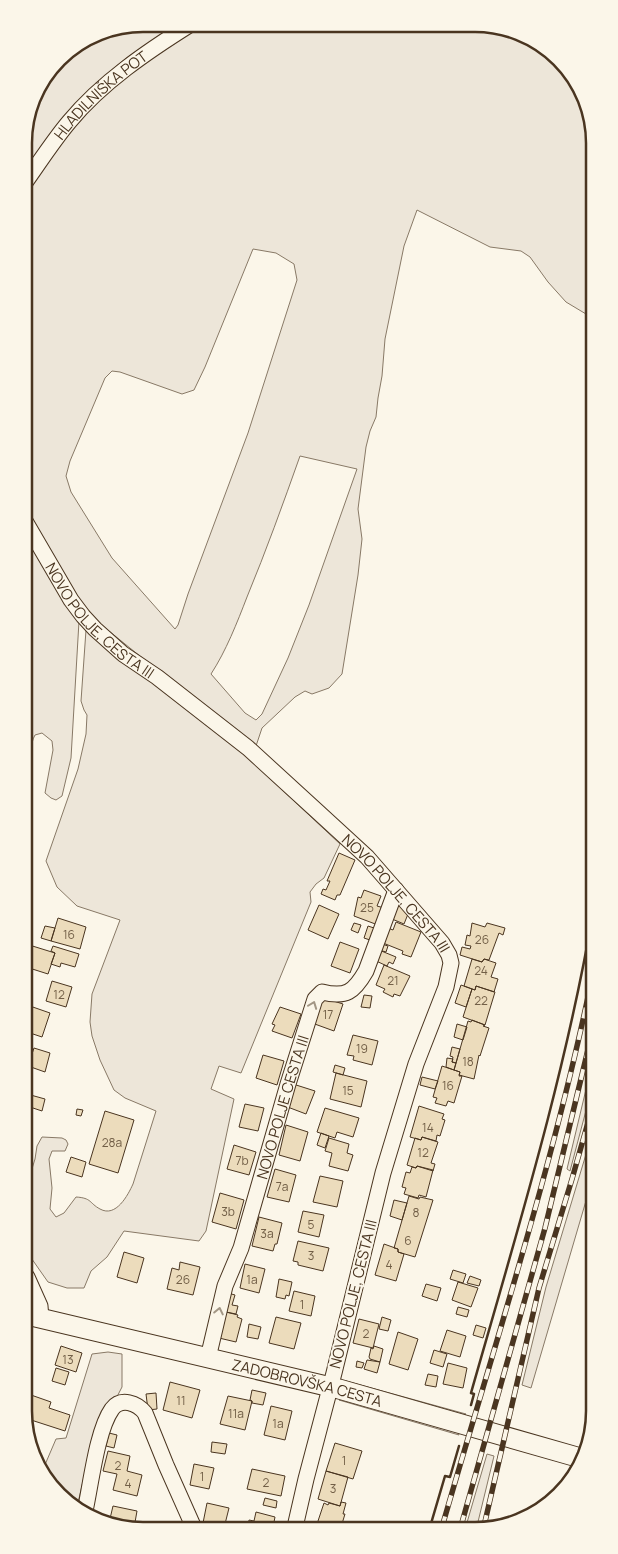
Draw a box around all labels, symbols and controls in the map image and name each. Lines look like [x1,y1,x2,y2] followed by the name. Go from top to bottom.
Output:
[49,46,151,144] street label: HLADILNIŠKA POT
[41,558,159,683] street label: NOVO POLJE, CESTA III
[338,829,456,956] street label: NOVO POLJE, CESTA III
[360,899,374,916] house number: 25
[63,926,75,943] house number: 16
[475,931,489,948] house number: 26
[474,962,488,979] house number: 24
[387,972,399,989] house number: 21
[53,986,65,1003] house number: 12
[474,992,488,1009] house number: 22
[307,1001,317,1010] one-way arrow
[323,1006,333,1023] house number: 17
[251,1032,313,1182] street label: NOVO POLJE CESTA III
[356,1040,368,1057] house number: 19
[462,1053,474,1070] house number: 18
[442,1077,454,1094] house number: 16
[342,1082,354,1099] house number: 15
[422,1119,434,1136] house number: 14
[102,1134,122,1151] house number: 28a
[417,1144,429,1161] house number: 12
[235,1152,249,1169] house number: 7b
[276,1178,288,1195] house number: 7a
[221,1203,235,1220] house number: 3b
[413,1204,420,1221] house number: 8
[308,1216,315,1233] house number: 5
[324,1217,382,1371] street label: NOVO POLJE, CESTA III
[260,1225,274,1242] house number: 3a
[404,1232,412,1249] house number: 6
[308,1247,314,1264] house number: 3
[385,1256,393,1273] house number: 4
[176,1271,190,1288] house number: 26
[246,1271,258,1288] house number: 1a
[300,1296,304,1313] house number: 1
[213,1306,224,1315] one-way arrow
[363,1325,370,1342] house number: 2
[62,1351,74,1368] house number: 13
[230,1353,385,1411] street label: ZADOBROVŠKA CESTA
[176,1392,186,1409] house number: 11
[228,1405,244,1422] house number: 11a
[272,1415,284,1432] house number: 1a
[342,1452,346,1469] house number: 1
[115,1457,122,1474] house number: 2
[200,1468,204,1485] house number: 1
[263,1474,270,1491] house number: 2
[124,1475,132,1492] house number: 4
[330,1480,336,1497] house number: 3

